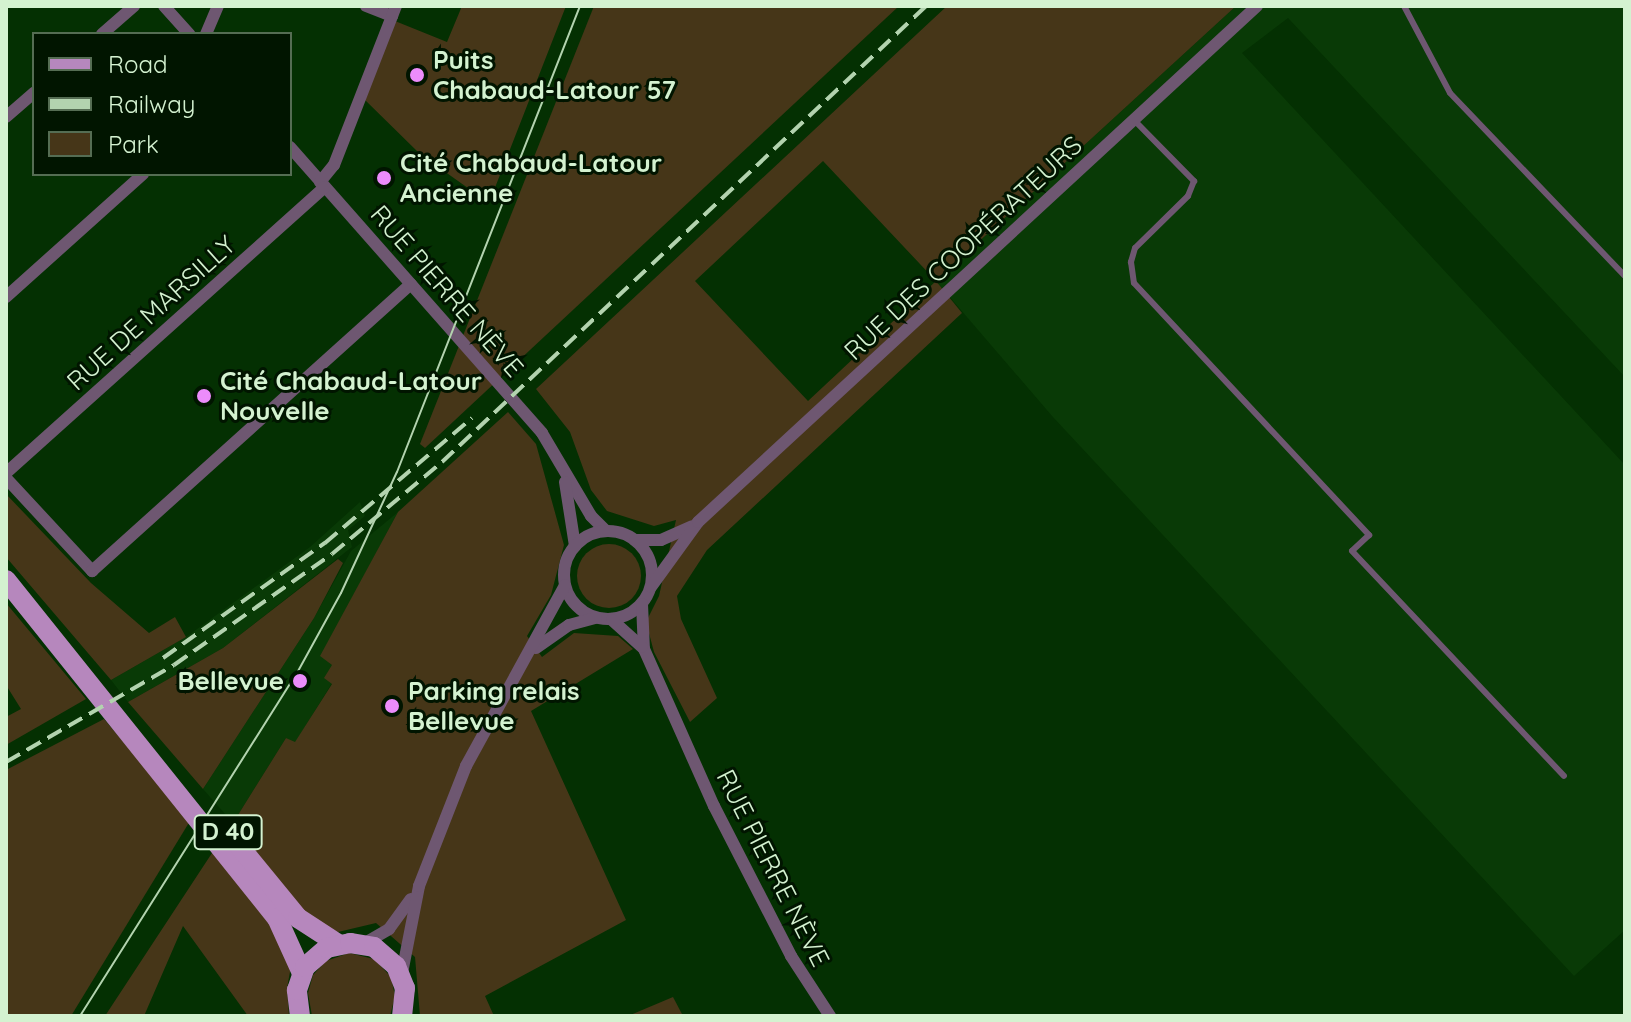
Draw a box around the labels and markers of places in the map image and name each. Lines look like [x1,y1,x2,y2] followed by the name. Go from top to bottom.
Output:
[433,44,676,106] place label: Puits Chabaud-Latour 57
[408,66,426,84] marker: Puits Chabaud-Latour 57
[400,147,662,208] place label: Cité Chabaud-Latour Ancienne
[375,169,393,187] marker: Cité Chabaud-Latour Ancienne
[220,365,482,426] place label: Cité Chabaud-Latour Nouvelle
[195,387,213,405] marker: Cité Chabaud-Latour Nouvelle
[177,665,284,697] place label: Bellevue
[291,672,309,690] marker: Bellevue
[408,675,580,736] place label: Parking relais Bellevue
[383,697,401,715] marker: Parking relais Bellevue

